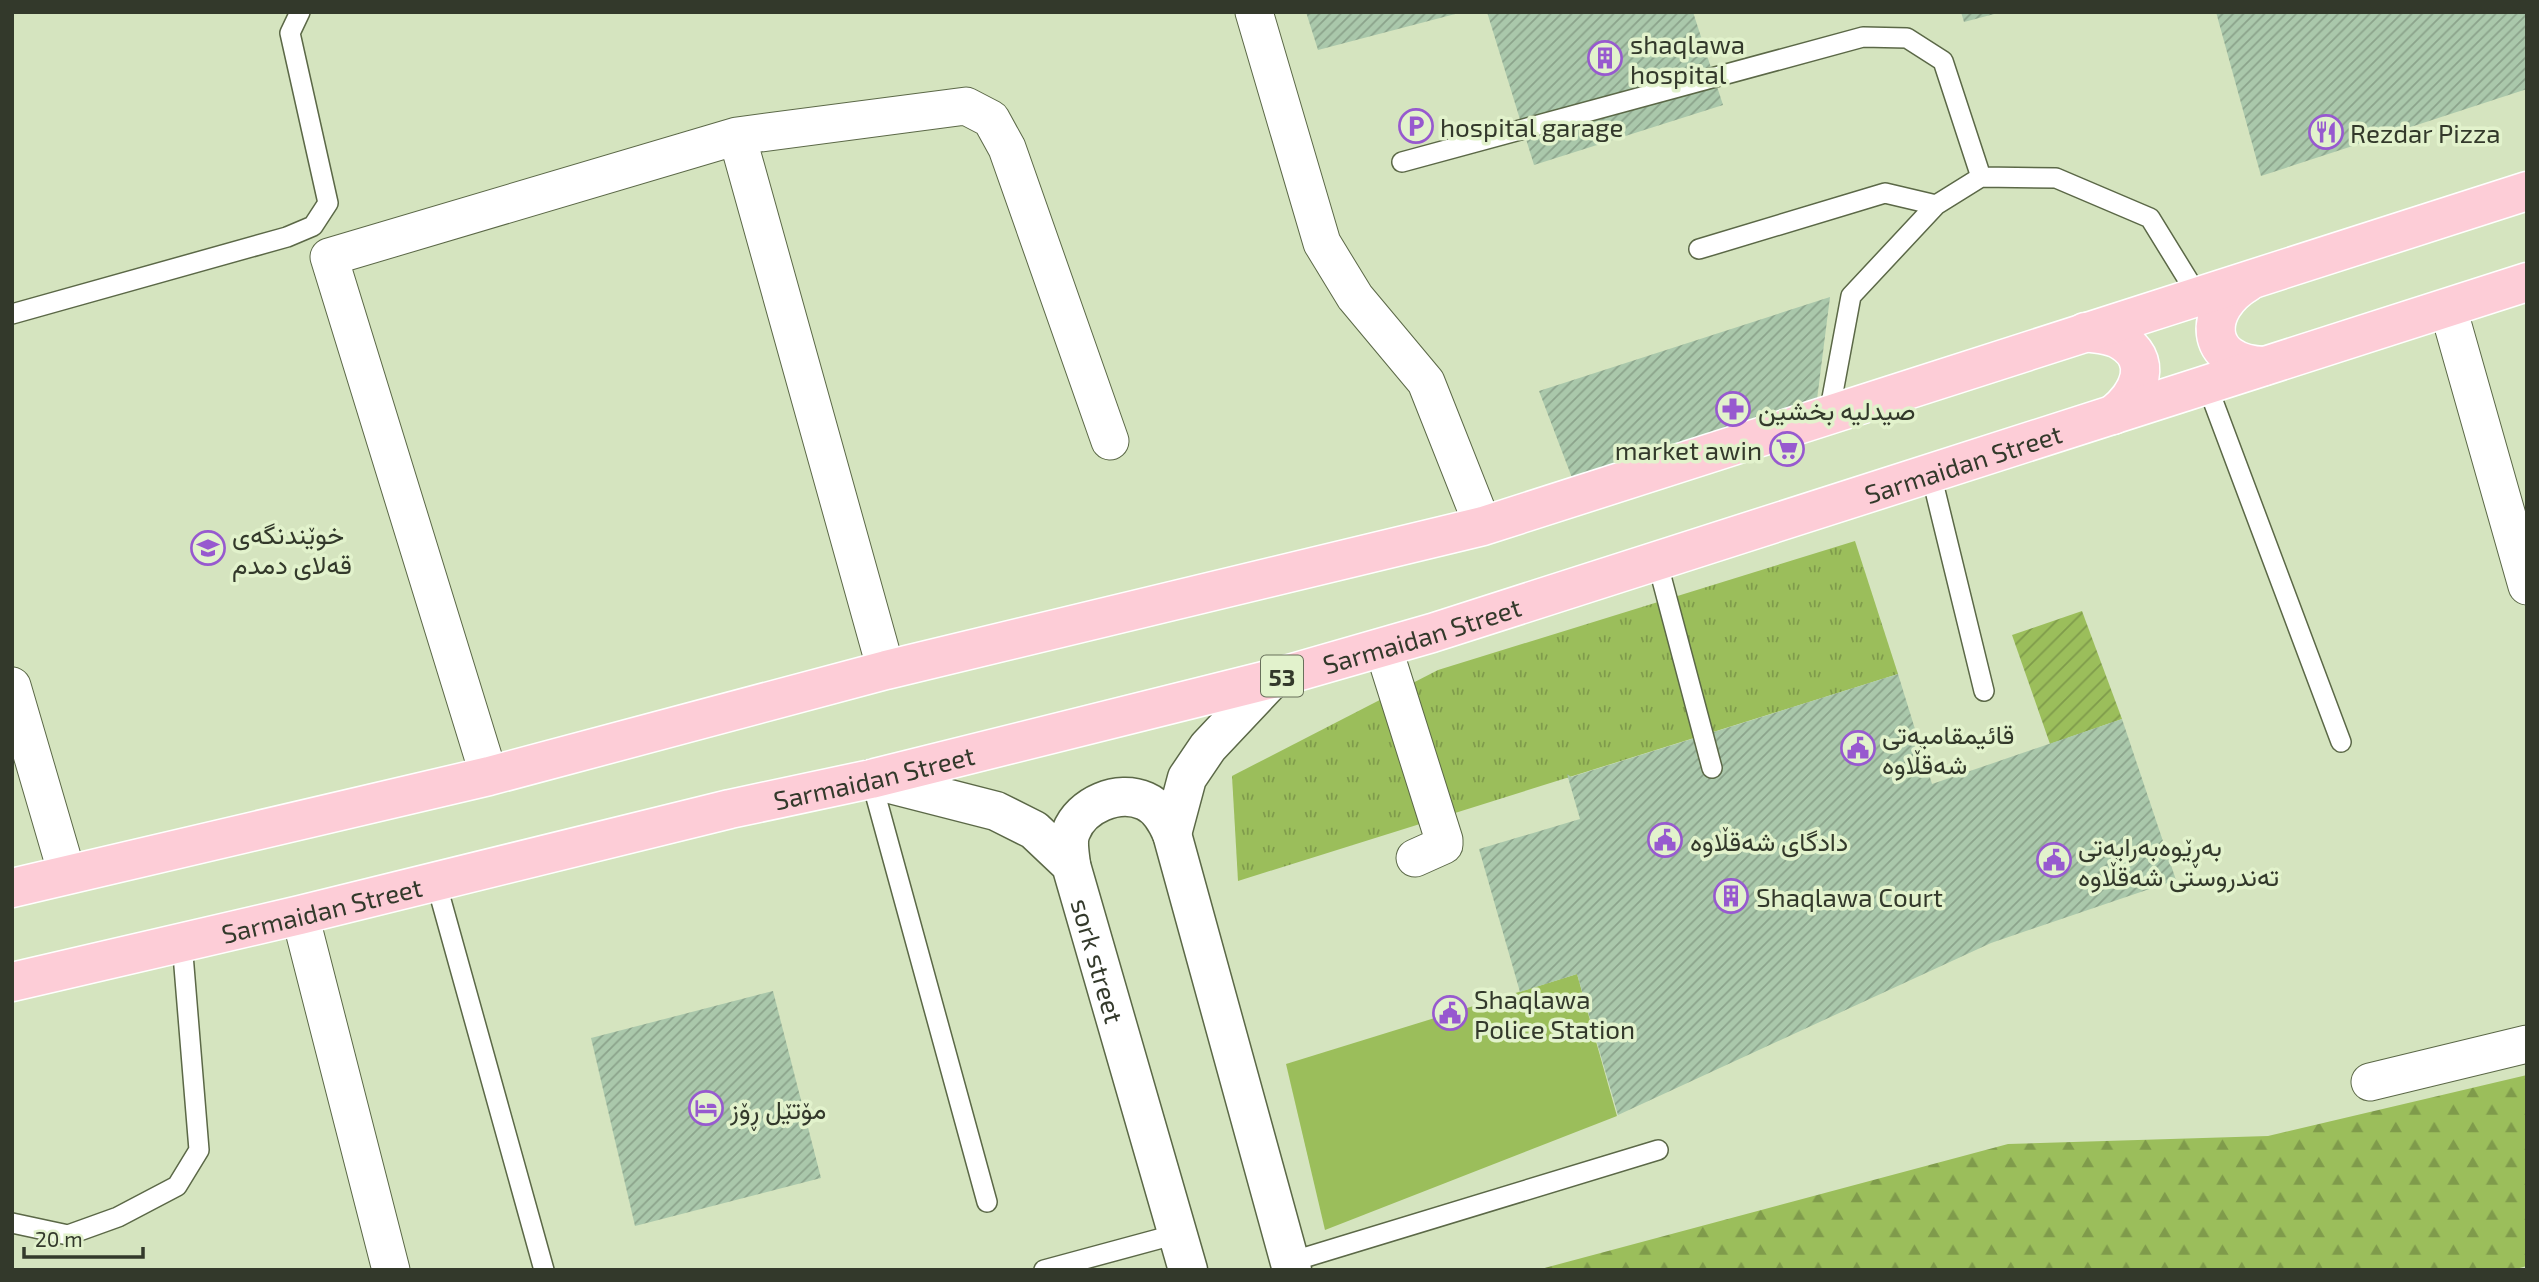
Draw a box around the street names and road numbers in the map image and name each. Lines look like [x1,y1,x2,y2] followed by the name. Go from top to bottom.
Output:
[1860,417,2065,509] street label: Sarmaidan Street
[1319,590,1525,679] street label: Sarmaidan Street
[1261,656,1303,696] road number: 53
[771,738,978,815] street label: Sarmaidan Street
[218,870,425,948] street label: Sarmaidan Street
[1066,895,1131,1027] street label: sork street

